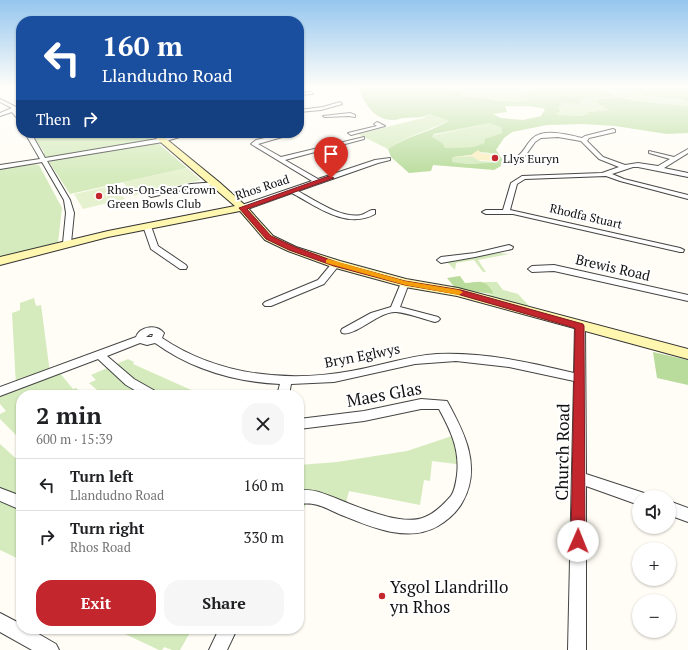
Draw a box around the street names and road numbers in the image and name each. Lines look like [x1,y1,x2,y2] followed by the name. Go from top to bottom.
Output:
[233,171,291,203] street label: Rhos Road
[548,200,624,232] street label: Rhodfa Stuart
[574,249,652,285] street label: Brewis Road
[323,338,401,372] street label: Bryn Eglwys
[345,376,423,412] street label: Maes Glas
[550,403,574,501] street label: Church Road

